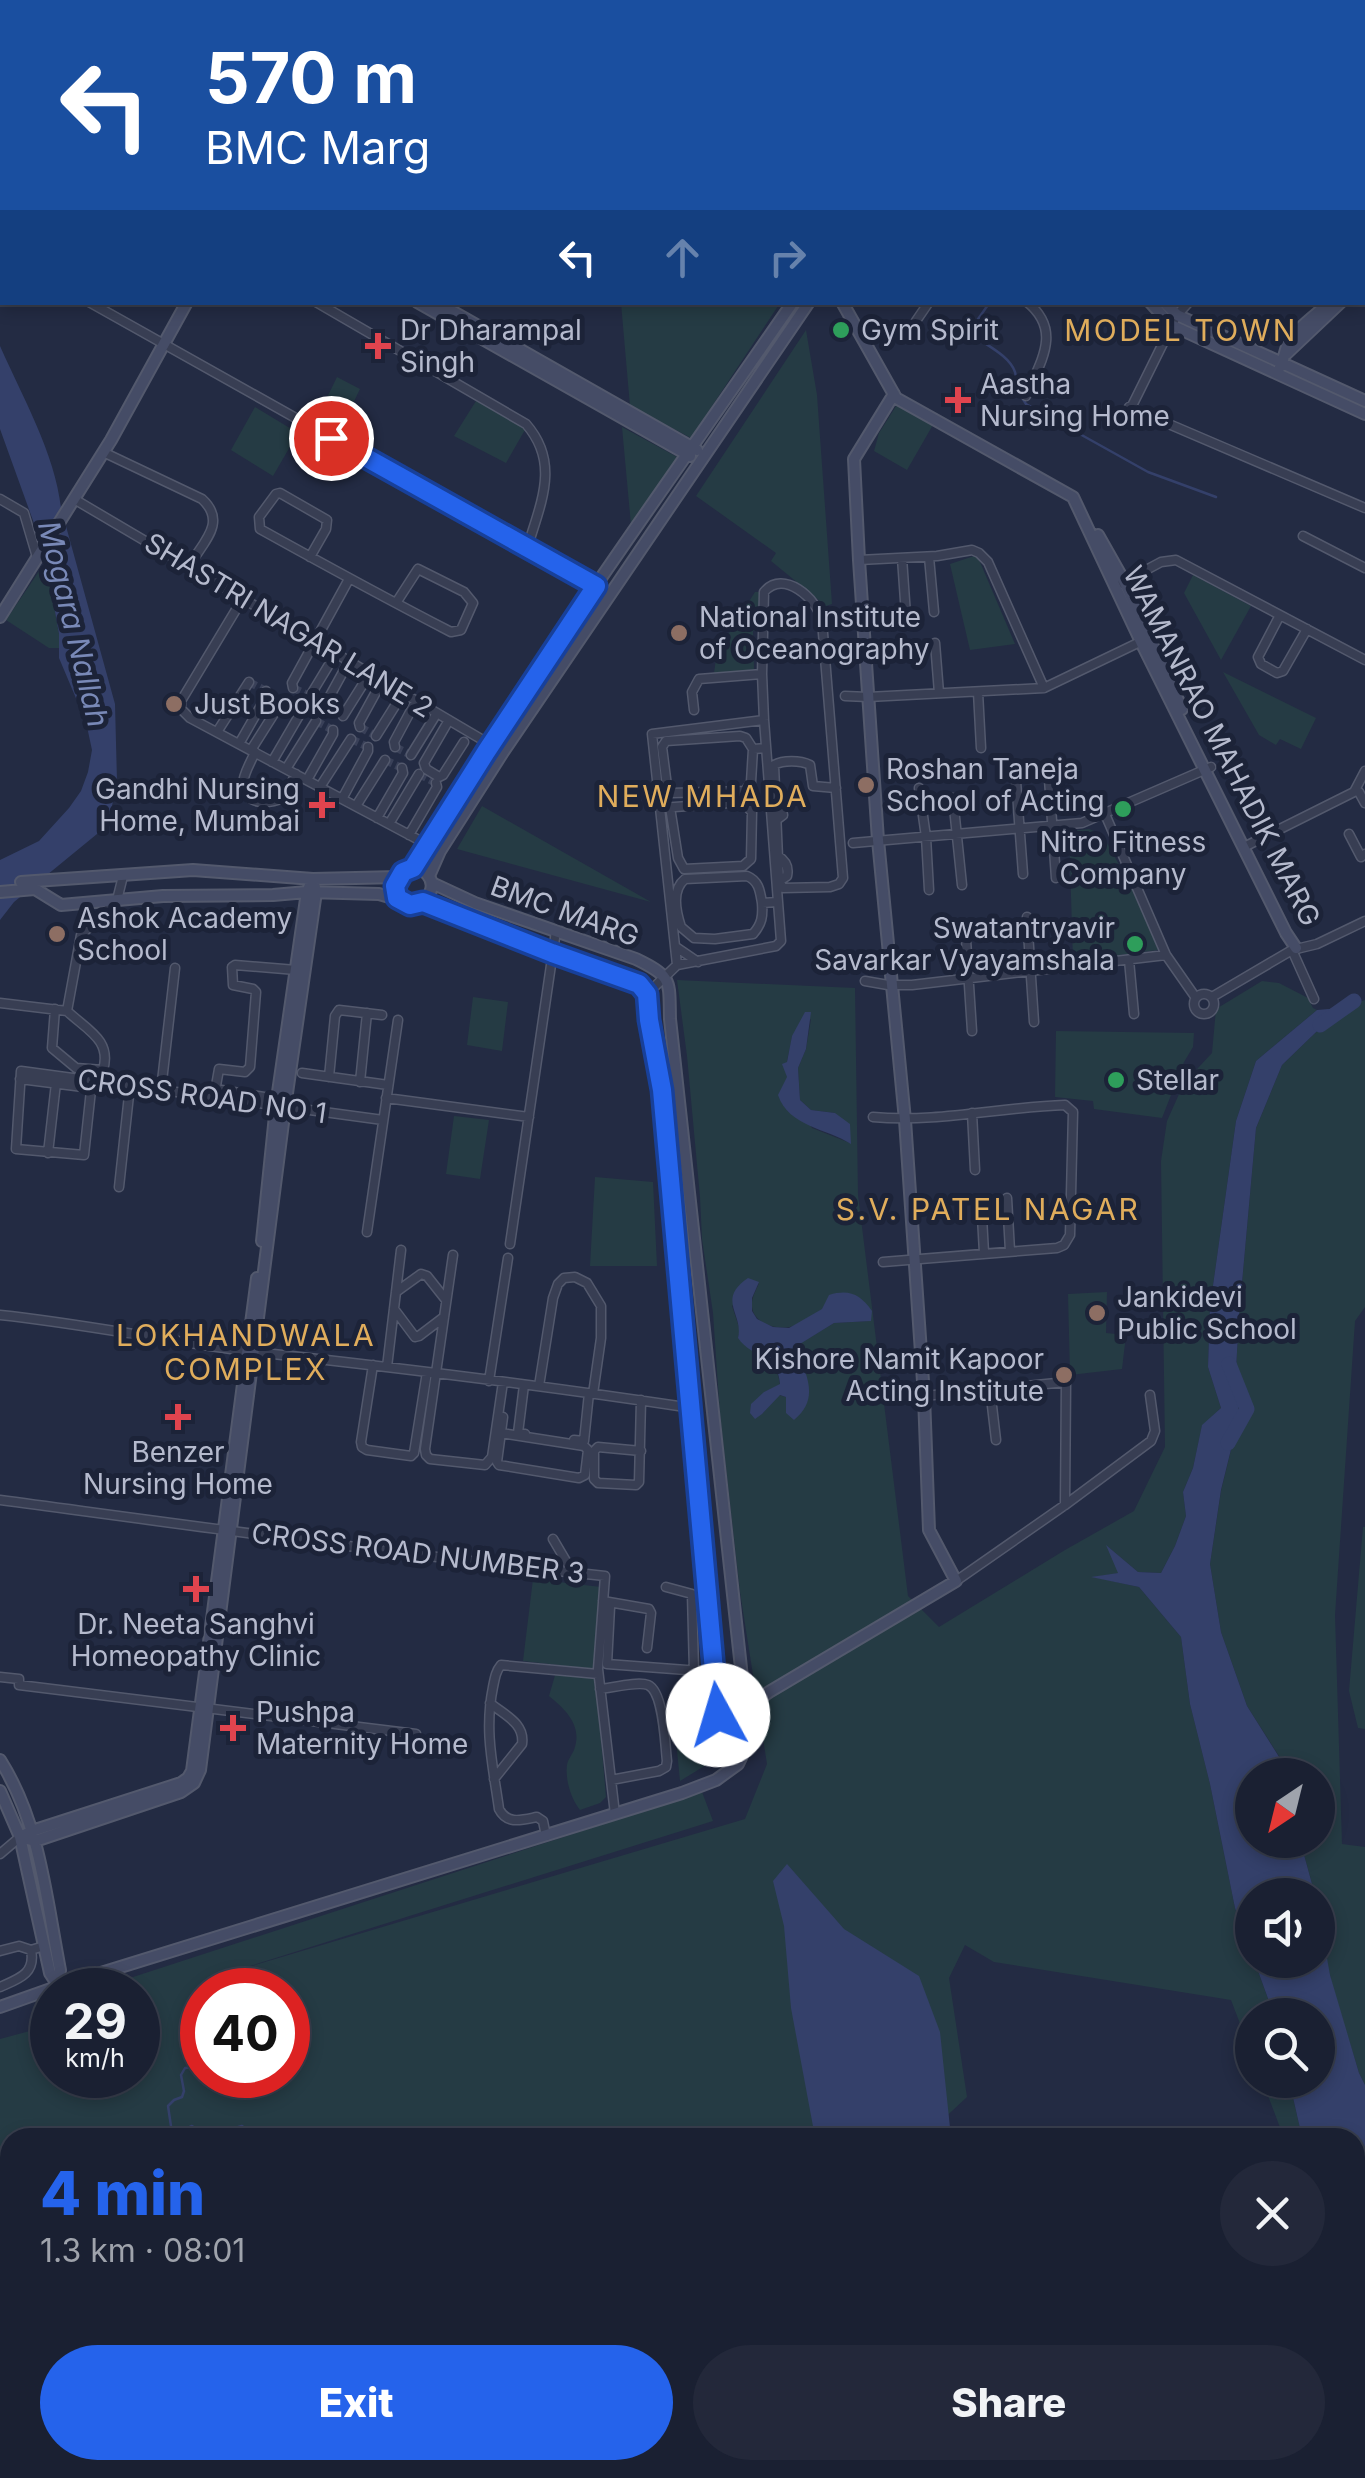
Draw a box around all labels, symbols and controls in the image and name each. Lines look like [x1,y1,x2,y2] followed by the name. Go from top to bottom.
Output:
[205,35,417,120] text: 570 m
[40,40,170,170] icon: left
[205,120,430,175] text: BMC Marg
[550,230,605,285] icon: left
[655,230,710,285] icon: ahead
[760,230,815,285] icon: right
[1064,312,1298,348] district label: MODEL TOWN
[400,313,582,379] place label: Dr Dharampal Singh
[861,313,999,347] place label: Gym Spirit
[830,319,852,341] marker: Gym Spirit
[365,333,391,359] marker: Dr Dharampal Singh
[980,367,1170,433] place label: Aastha Nursing Home
[945,387,971,413] marker: Aastha Nursing Home
[289,396,374,481] pin
[304,411,359,466] icon: arrive
[31,517,117,731] water label: Mogara Nallah
[139,525,439,725] street label: SHASTRI NAGAR LANE 2
[1116,560,1328,932] street label: WAMANRAO MAHADIK MARG
[699,600,930,666] place label: National Institute of Oceanography
[668,622,690,644] marker: National Institute of Oceanography
[194,687,340,721] place label: Just Books
[163,693,185,715] marker: Just Books
[886,752,1105,818] place label: Roshan Taneja School of Acting
[95,772,300,838] place label: Gandhi Nursing Home, Mumbai
[855,774,877,796] marker: Roshan Taneja School of Acting
[597,778,809,814] district label: NEW MHADA
[309,792,335,818] marker: Gandhi Nursing Home, Mumbai
[1112,798,1134,820] marker: Nitro Fitness Company
[1040,825,1206,891] place label: Nitro Fitness Company
[486,868,644,954] street label: BMC MARG
[77,901,292,967] place label: Ashok Academy School
[814,911,1115,977] place label: Swatantryavir Savarkar Vyayamshala
[46,923,68,945] marker: Ashok Academy School
[1124,933,1146,955] marker: Swatantryavir Savarkar Vyayamshala
[75,1062,329,1130] street label: CROSS ROAD NO 1
[1136,1063,1219,1097] place label: Stellar
[1105,1069,1127,1091] marker: Stellar
[836,1191,1140,1227] district label: S.V. PATEL NAGAR
[1117,1280,1297,1346] place label: Jankidevi Public School
[1086,1302,1108,1324] marker: Jankidevi Public School
[116,1317,376,1387] district label: LOKHANDWALA COMPLEX
[755,1342,1044,1408] place label: Kishore Namit Kapoor Acting Institute
[1053,1364,1075,1386] marker: Kishore Namit Kapoor Acting Institute
[165,1404,191,1430] marker: Benzer Nursing Home
[83,1435,273,1501] place label: Benzer Nursing Home
[250,1516,586,1590] street label: CROSS ROAD NUMBER 3
[183,1576,209,1602] marker: Dr. Neeta Sanghvi Homeopathy Clinic
[71,1607,321,1673] place label: Dr. Neeta Sanghvi Homeopathy Clinic
[666,1663,770,1767] position arrow
[256,1695,468,1761] place label: Pushpa Maternity Home
[220,1715,246,1741] marker: Pushpa Maternity Home
[1235,1758,1335,1858] north arrow
[1235,1758,1335,2098] map controls
[1235,1878,1335,1978] button: sound
[180,1968,310,2098] speed limit sign: 40
[63,1991,127,2051] text: 29
[1235,1998,1335,2098] button: search
[65,2043,125,2073] text: km/h
[40,2157,205,2229] text: 4 min
[1220,2161,1325,2266] button: close
[40,2231,245,2270] text: 1.3 km · 08:01
[40,2345,673,2460] button: Exit
[693,2345,1325,2460] button: Share

